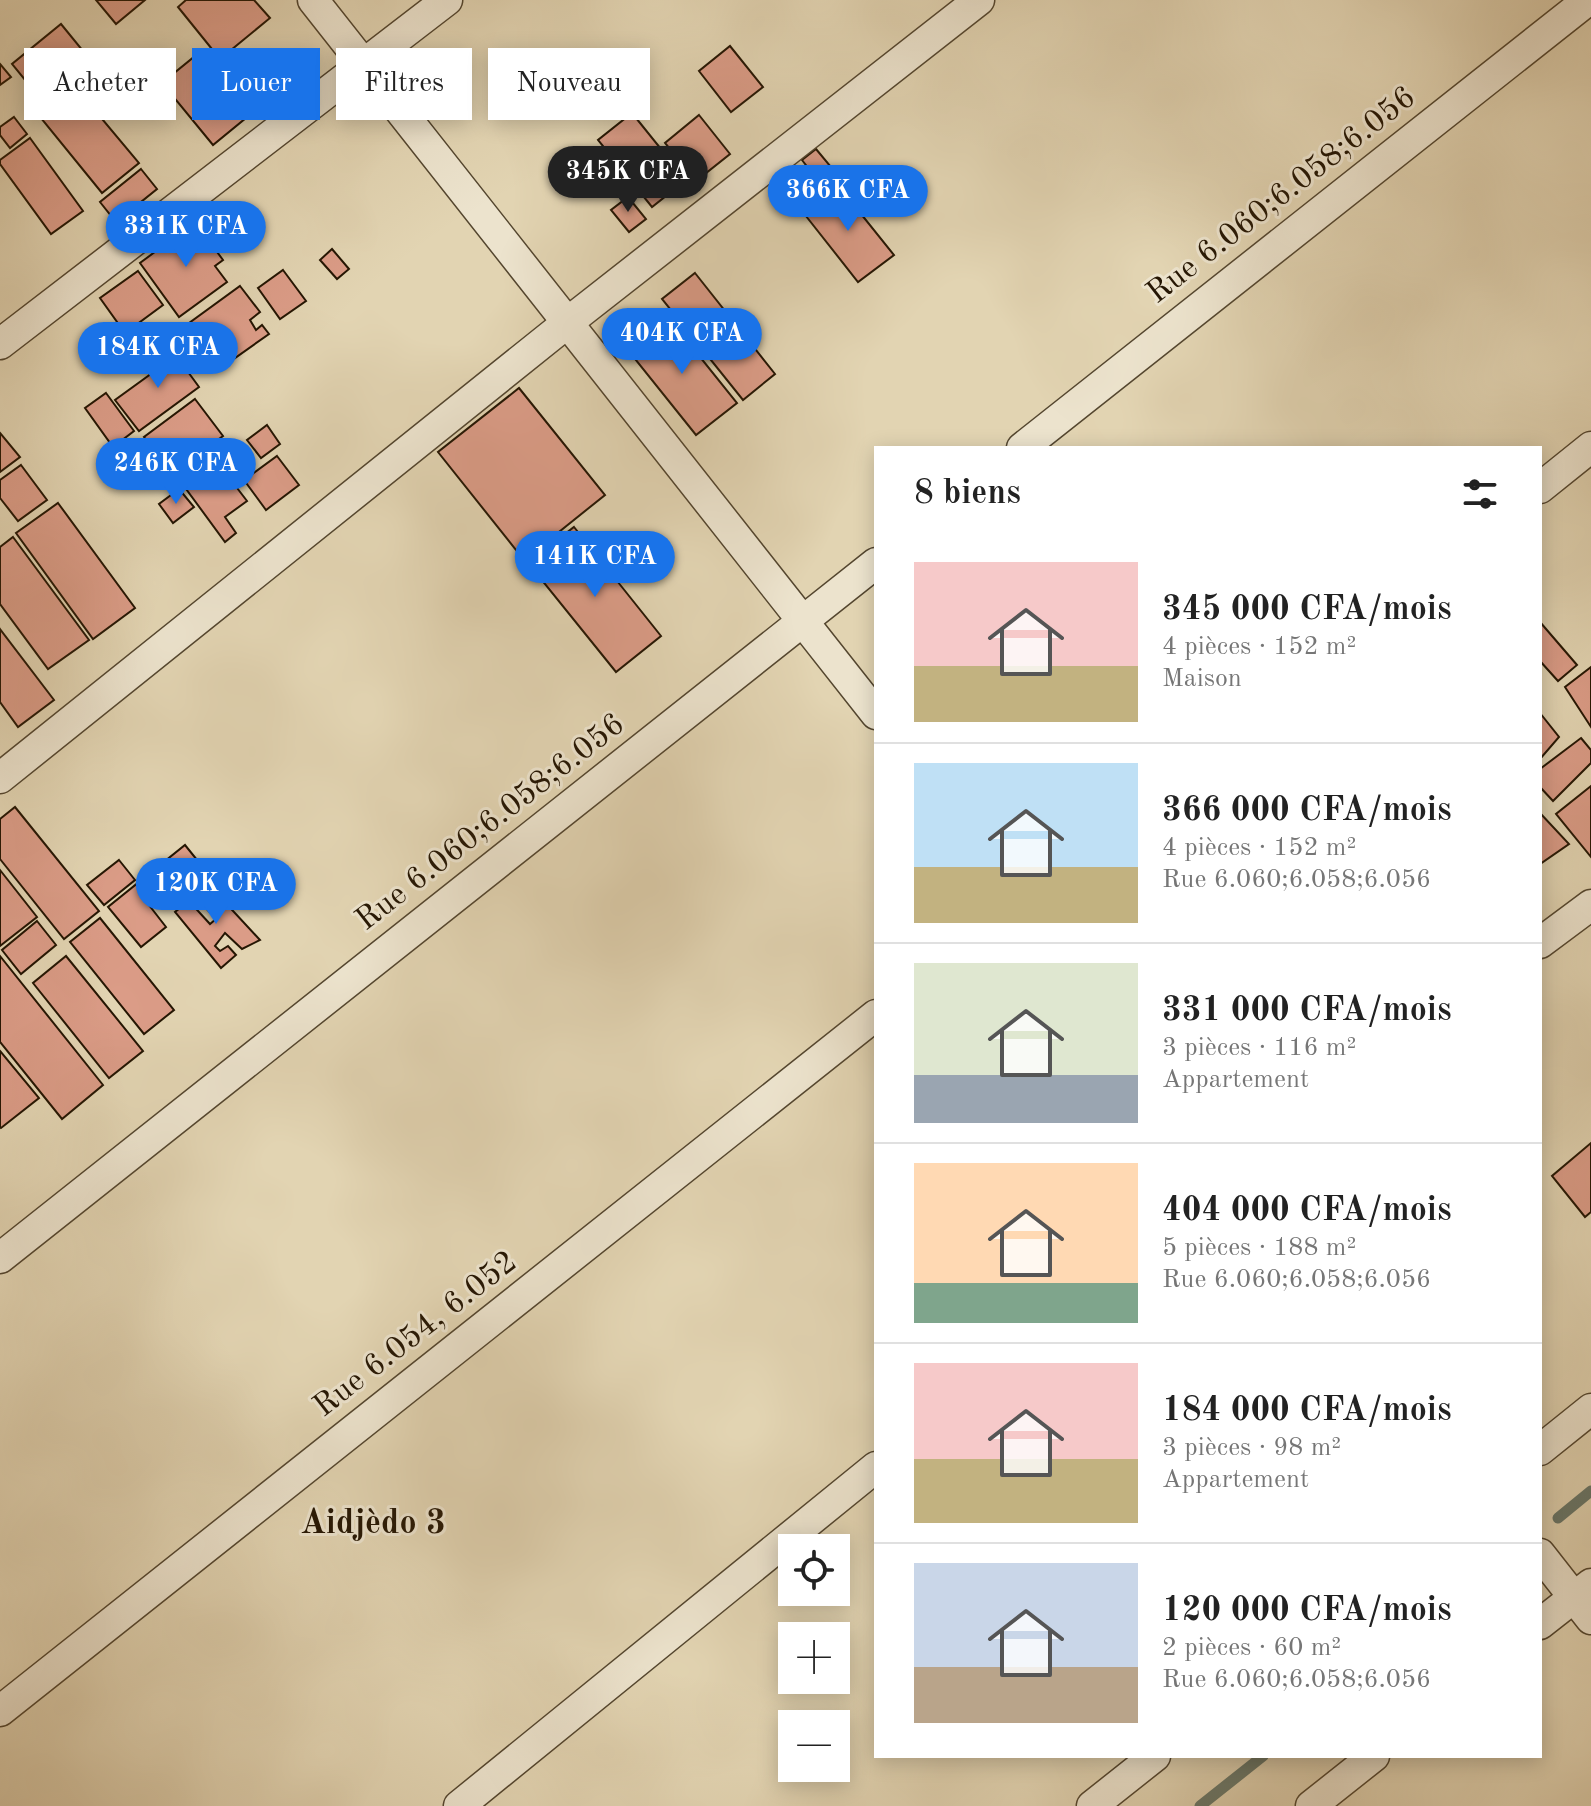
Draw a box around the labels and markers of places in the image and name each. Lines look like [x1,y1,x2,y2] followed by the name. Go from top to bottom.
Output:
[545,146,711,214] pin: 345K CFA
[765,165,931,233] pin: 366K CFA
[103,201,269,269] pin: 331K CFA
[599,308,765,376] pin: 404K CFA
[75,322,241,390] pin: 184K CFA
[93,438,259,506] pin: 246K CFA
[512,531,678,599] pin: 141K CFA
[133,858,299,926] pin: 120K CFA

